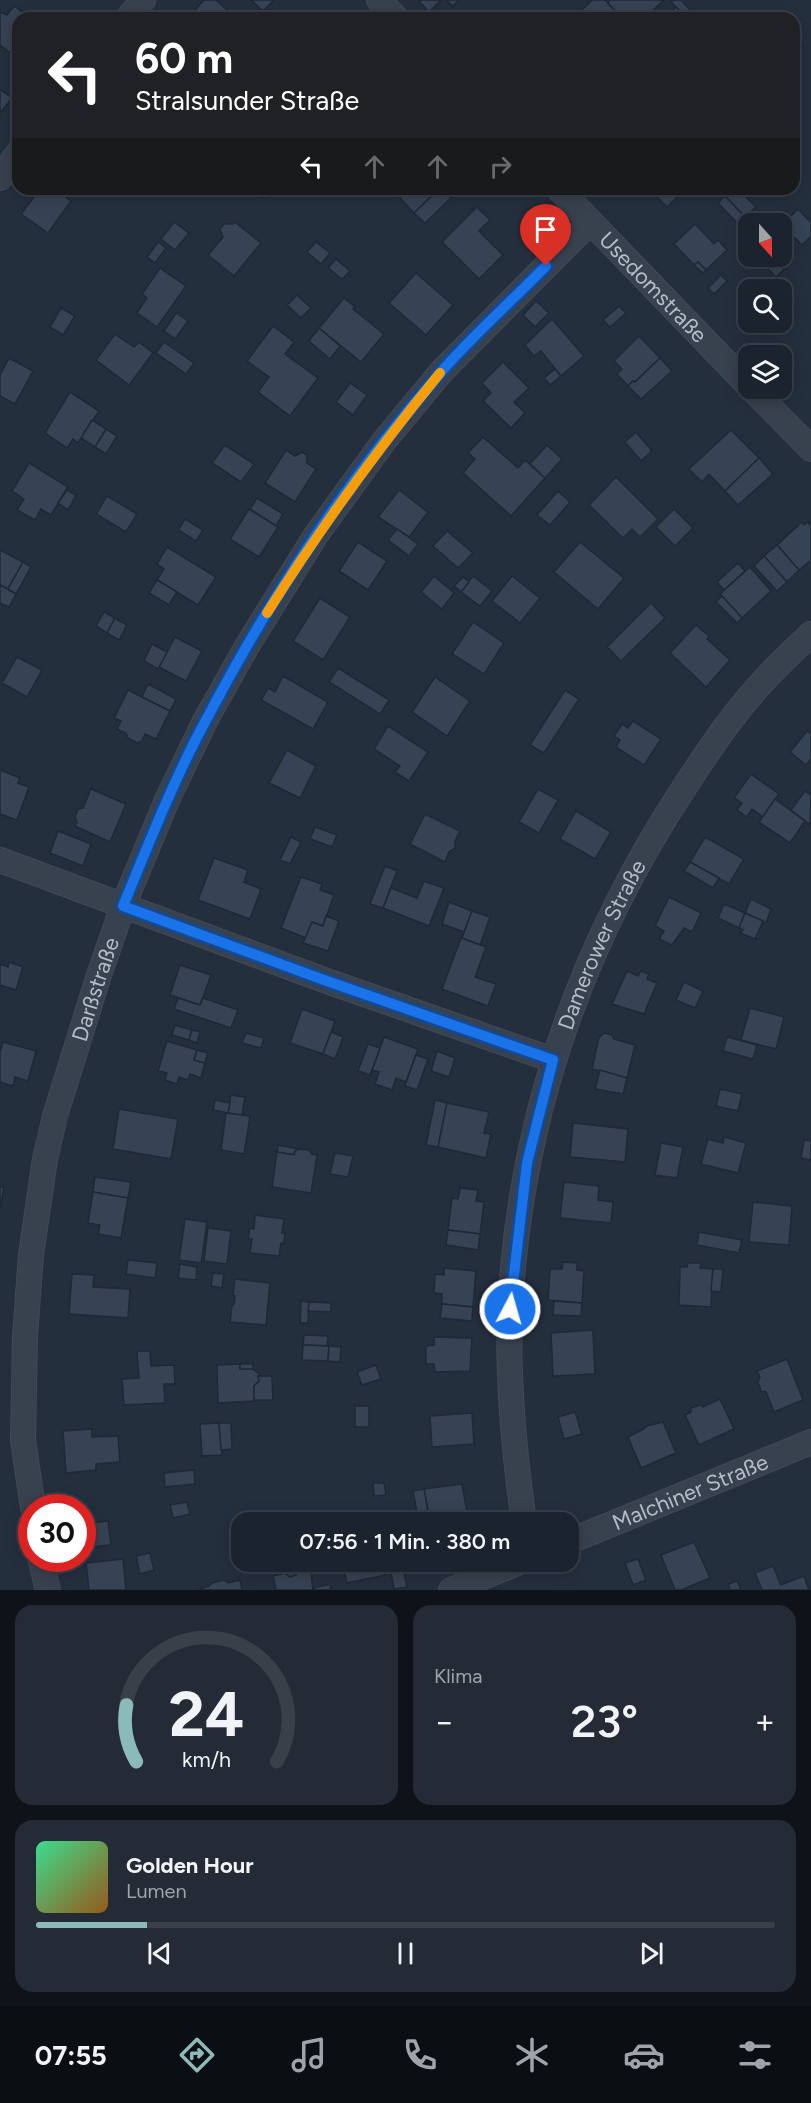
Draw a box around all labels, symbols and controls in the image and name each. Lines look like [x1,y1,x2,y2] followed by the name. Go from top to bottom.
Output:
[135,33,233,84] text: 60 m
[36,36,114,114] icon: left
[135,84,359,117] text: Stralsunder Straße
[295,150,328,183] icon: left
[358,150,391,183] icon: ahead
[421,150,454,183] icon: ahead
[484,150,517,183] icon: right
[520,204,571,266] pin
[529,213,562,246] icon: arrive
[738,213,792,267] north arrow
[738,213,792,399] map controls
[593,226,713,348] street label: Usedomstraße
[738,279,792,333] button: search
[738,345,792,399] button: layers
[552,855,652,1033] street label: Damerower Straße
[66,934,125,1045] street label: Darßstraße
[478,1277,542,1341] position arrow
[608,1448,772,1536] street label: Malchiner Straße
[18,1494,96,1572] speed limit sign: 30
[300,1528,510,1555] text: 07:56 · 1 Min. · 380 m
[434,1664,482,1688] text: Klima
[169,1677,244,1752] text: 24
[571,1694,638,1748] text: 23°
[434,1702,455,1741] text: −
[754,1702,775,1741] text: +
[182,1747,231,1772] text: km/h
[126,1852,254,1879] text: Golden Hour
[126,1879,187,1903] text: Lumen
[143,1937,176,1970] icon: previous
[389,1937,422,1970] icon: pause
[635,1937,668,1970] icon: next
[176,2034,218,2076] icon: directions
[288,2034,330,2076] icon: music
[399,2034,441,2076] icon: phone
[511,2034,553,2076] icon: climate
[623,2034,665,2076] icon: car
[734,2034,776,2076] icon: filters
[35,2039,107,2072] text: 07:55

